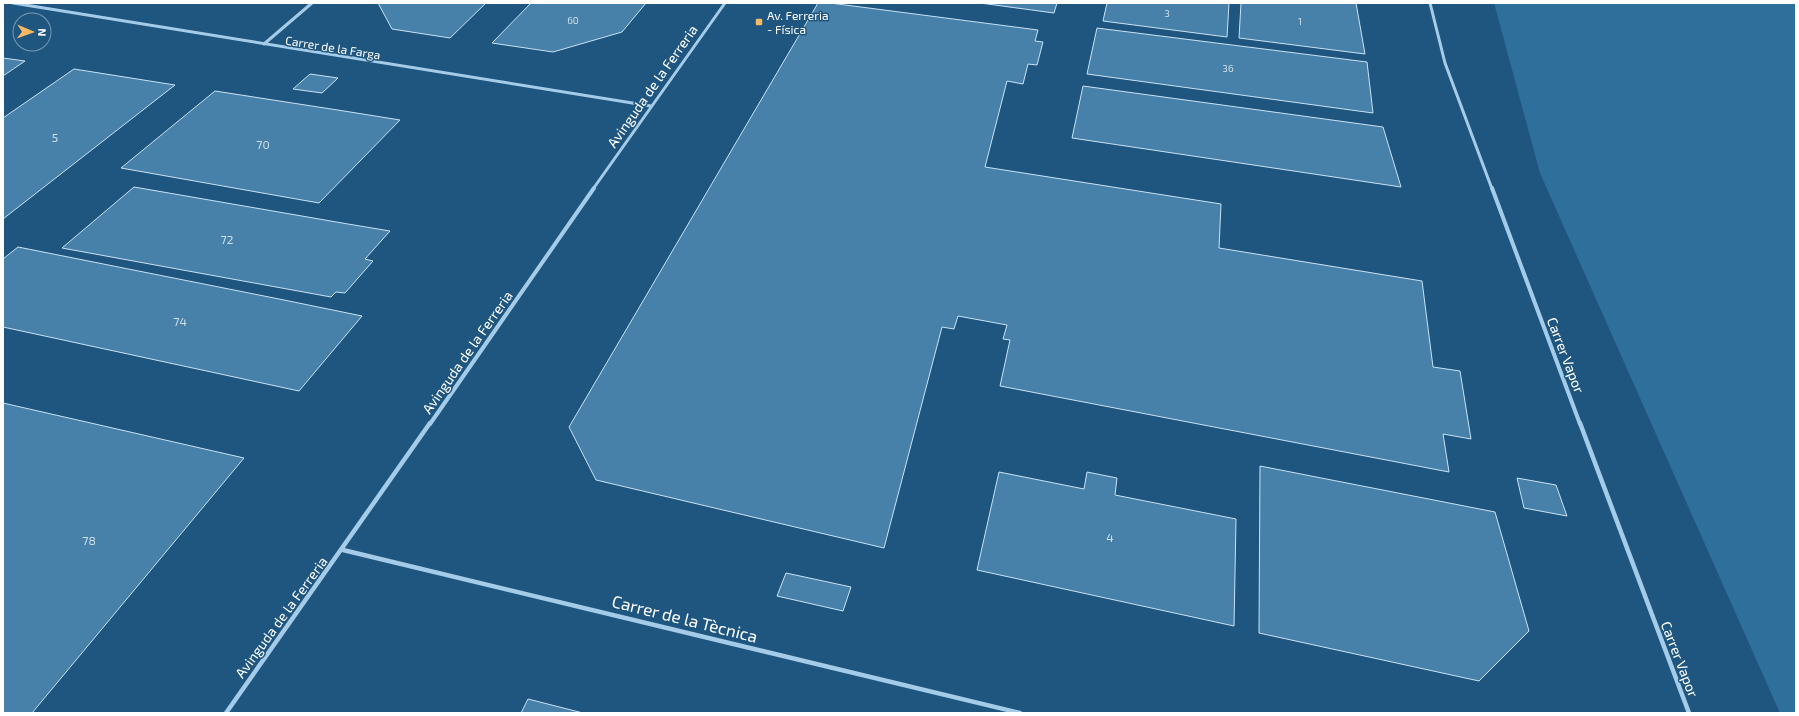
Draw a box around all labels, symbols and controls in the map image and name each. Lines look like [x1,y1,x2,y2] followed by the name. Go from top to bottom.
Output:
[1164,7,1170,19] house number: 3
[767,8,829,36] place label: Av. Ferreria - Física
[12,12,52,52] north arrow
[567,14,579,26] house number: 60
[1298,15,1302,27] house number: 1
[754,17,764,27] marker: Av. Ferreria - Física
[603,21,701,151] street label: Avinguda de la Ferreria
[36,28,49,37] text: N
[284,33,382,61] street label: Carrer de la Farga
[1222,62,1234,74] house number: 36
[52,130,58,144] house number: 5
[256,137,270,151] house number: 70
[221,232,234,246] house number: 72
[418,287,516,417] street label: Avinguda de la Ferreria
[173,314,187,328] house number: 74
[1544,315,1588,396] street label: Carrer Vapor
[1106,530,1114,544] house number: 4
[82,533,96,547] house number: 78
[231,553,331,681] street label: Avinguda de la Ferreria
[610,590,760,646] street label: Carrer de la Tècnica
[1658,619,1702,700] street label: Carrer Vapor

